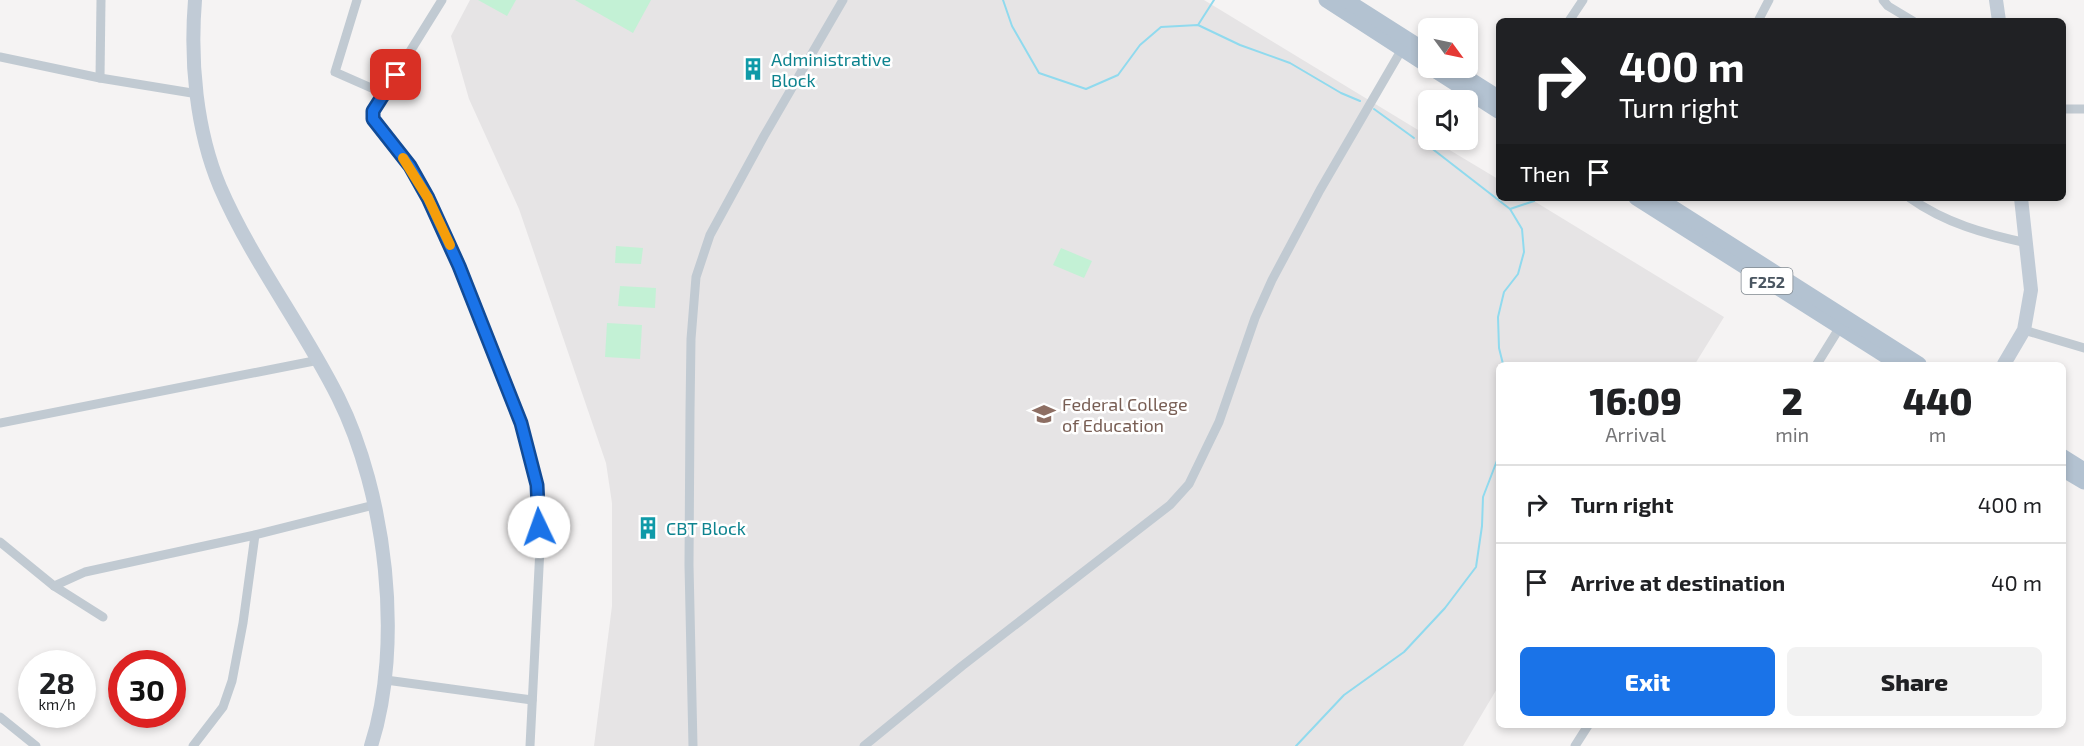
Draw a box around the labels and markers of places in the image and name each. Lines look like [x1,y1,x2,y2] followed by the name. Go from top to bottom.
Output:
[771,48,891,91] place label: Administrative Block
[370,49,421,100] pin
[740,56,766,82] building icon: Administrative Block
[1062,393,1188,436] place label: Federal College of Education
[1031,401,1057,427] school or university icon: Federal College of Education
[635,515,661,541] building icon: CBT Block
[666,517,746,539] place label: CBT Block

